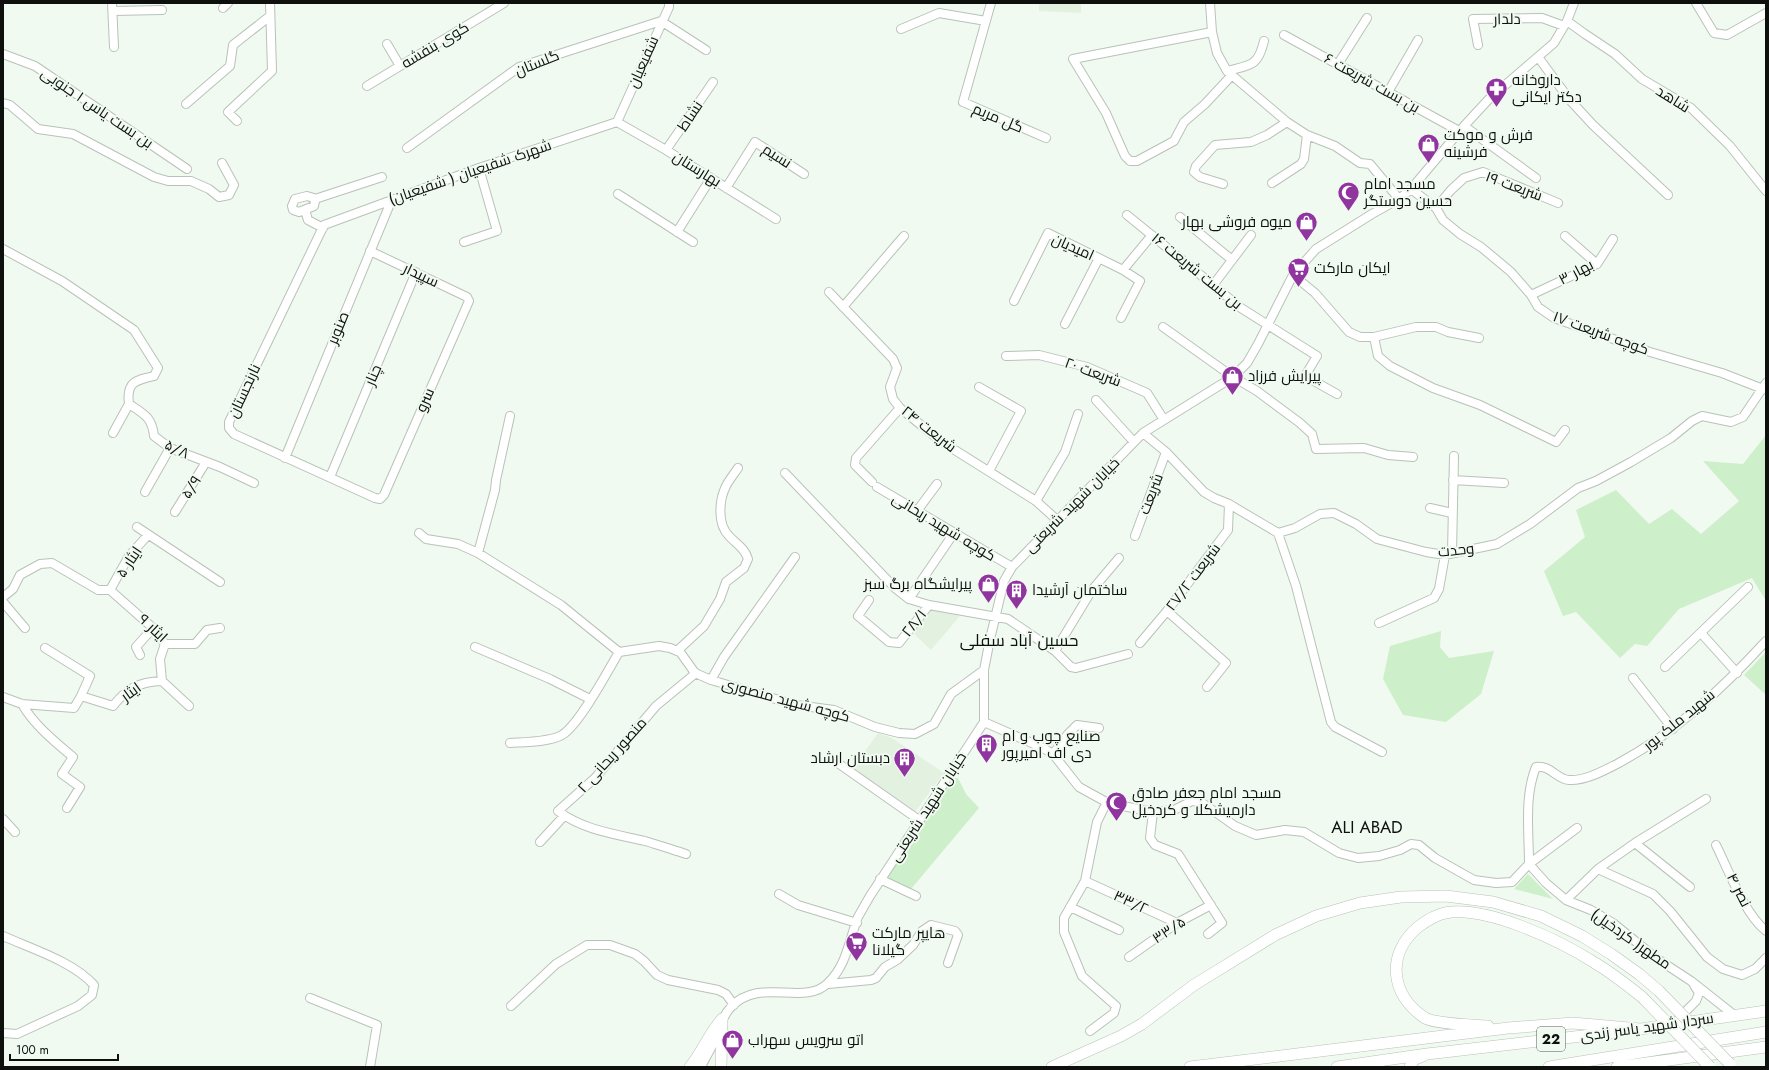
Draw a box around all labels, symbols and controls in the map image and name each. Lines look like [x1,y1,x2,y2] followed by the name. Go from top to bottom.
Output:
[1492,8,1521,30] street label: دلدار
[397,16,473,74] street label: کوی بنفشه
[622,33,664,91] street label: شفیعیان
[511,44,563,82] street label: گلستان
[1320,47,1424,119] street label: بن بست شریعت ۶
[36,62,158,154] street label: بن بست یاس ۱ جنوبی
[1512,69,1582,108] place label: داروخانه دکتر ایکانی
[1484,76,1510,109] pharmacy icon: داروخانه دکتر ایکانی
[1652,80,1694,118] street label: شاهد
[672,96,708,136] street label: نشاط
[969,97,1027,139] street label: گل مریم
[1444,124,1533,163] place label: فرش و موکت فرشینه
[1415,131,1441,164] shop icon: فرش و موکت فرشینه
[386,134,554,210] street label: شهرک شفیعیان ( شفیعیان)
[758,138,796,174] street label: نسیم
[668,145,726,193] street label: بهارستان
[1482,166,1546,206] street label: شریعت ۱۹
[1363,173,1452,212] place label: مسجد امام حسین دوستگر
[1336,180,1362,213] mosque icon: مسجد امام حسین دوستگر
[1294,209,1320,242] shop icon: میوه فروشی بهار
[1181,211,1292,233] place label: میوه فروشی بهار
[1147,227,1247,315] street label: بن بست شریعت ۱۶
[1048,228,1098,266] street label: امیدیان
[1555,254,1597,290] street label: بهار ۳
[1286,255,1312,288] supermarket icon: ایکان مارکت
[399,257,443,293] street label: سپیدار
[1314,257,1390,279] place label: ایکان مارکت
[1550,305,1652,361] street label: کوچه شریعت ۱۷
[321,308,355,349] street label: صنوبر
[1062,352,1124,392] street label: شریعت ۲۰
[222,360,266,422] street label: نارنجستان
[358,361,387,390] street label: چنار
[1219,363,1245,396] shop icon: پیرایش فرزاد
[1248,365,1321,387] place label: پیرایش فرزاد
[410,384,440,416] street label: سرو
[897,400,961,458] street label: شریعت ۲۴
[161,434,193,464] street label: ۵/۸
[1019,452,1125,558] street label: خیابان شهید شریعتی
[1133,470,1169,518] street label: شریعت
[175,471,207,503] street label: ۵/۹
[888,487,1000,567] street label: کوچه شهید ریحانی
[1437,537,1475,563] street label: وحدت
[1160,538,1226,616] street label: شریعت ۲۷/۲
[111,542,147,582] street label: ایثار ۵
[975,571,1001,604] shop icon: پیرایشگاه برگ سبز
[863,573,972,595] place label: پیرایشگاه برگ سبز
[1004,577,1030,610] building icon: ساختمان آرشیدا
[1032,579,1127,601] place label: ساختمان آرشیدا
[896,605,932,641] street label: ۲۸/۱
[133,609,173,647] street label: ایثار ۹
[960,628,1078,652] district label: حسین آباد سفلی
[720,672,852,728] street label: کوچه شهید منصوری
[115,677,146,708] street label: ایثار
[1638,684,1720,757] street label: شهید ملک پور
[572,712,652,798] street label: منصور ریحانی ۲
[1001,725,1101,764] place label: صنایع چوب و ام دی اف امیرپور
[973,732,999,765] building icon: صنایع چوب و ام دی اف امیرپور
[892,745,918,778] building icon: دبستان ارشاد
[810,747,890,769] place label: دبستان ارشاد
[884,748,972,866] street label: خیابان شهید شریعتی
[1132,782,1281,821] place label: مسجد امام جعفر صادق دارمیشکلا و کردخیل
[1103,789,1129,822] mosque icon: مسجد امام جعفر صادق دارمیشکلا و کردخیل
[1331,815,1403,839] district label: ALI ABAD
[1721,869,1757,911] street label: نصر ۴
[1110,884,1152,920] street label: ۳۳/۲
[1586,903,1676,975] street label: مطهر( کردخیل)
[1148,911,1190,949] street label: ۳۳/۵
[872,922,945,961] place label: هایپر مارکت گیلانا
[843,929,869,962] supermarket icon: هایپر مارکت گیلانا
[1579,1007,1715,1047] street label: سردار شهید یاسر زندی
[720,1027,746,1060] shop icon: اتو سرویس سهراب
[1537,1027,1565,1051] road number: 22
[748,1029,864,1051] place label: اتو سرویس سهراب
[10,1036,118,1062] scale bar
[16,1041,49,1059] text: 100 m

